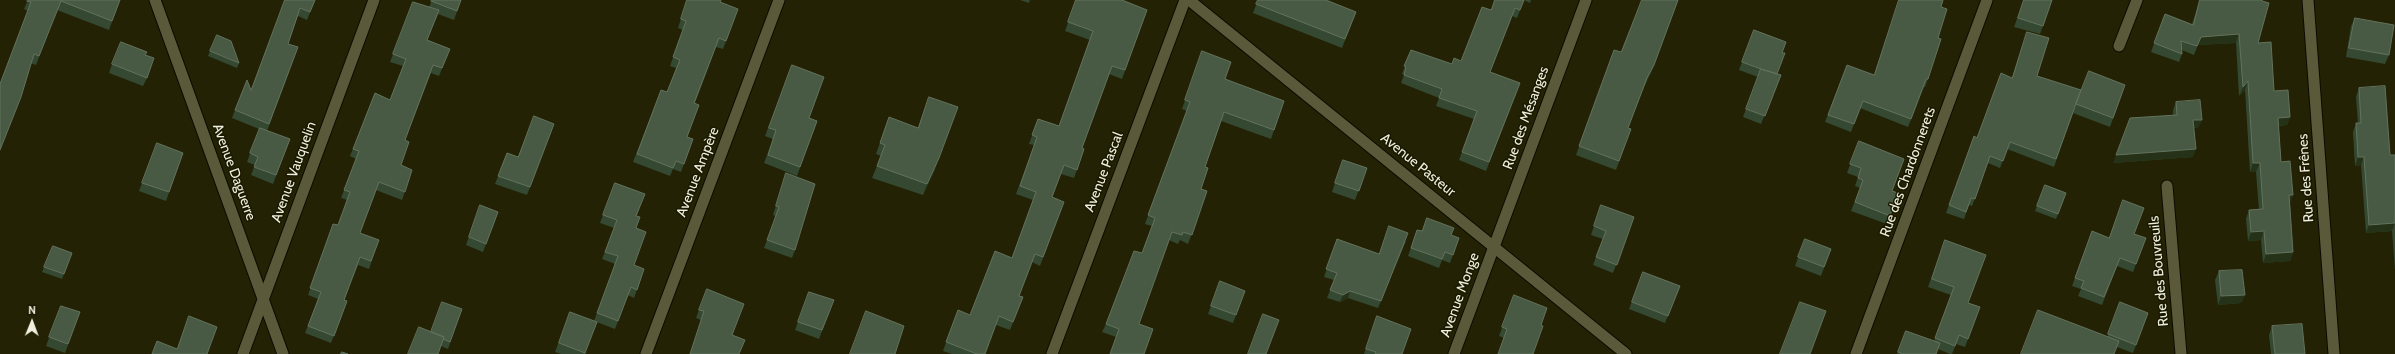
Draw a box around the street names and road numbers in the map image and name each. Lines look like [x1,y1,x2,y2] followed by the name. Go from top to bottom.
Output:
[1500,64,1552,172] street label: Rue des Mésanges
[1877,105,1939,239] street label: Rue des Chardonnerets
[268,119,320,225] street label: Avenue Vauquelin
[209,121,259,223] street label: Avenue Daguerre
[673,125,723,219] street label: Avenue Ampère
[1081,130,1127,214] street label: Avenue Pascal
[1377,130,1459,200] street label: Avenue Pasteur
[2295,133,2317,223] street label: Rue des Frênes
[2146,215,2172,327] street label: Rue des Bouvreuils
[1437,251,1483,339] street label: Avenue Monge

